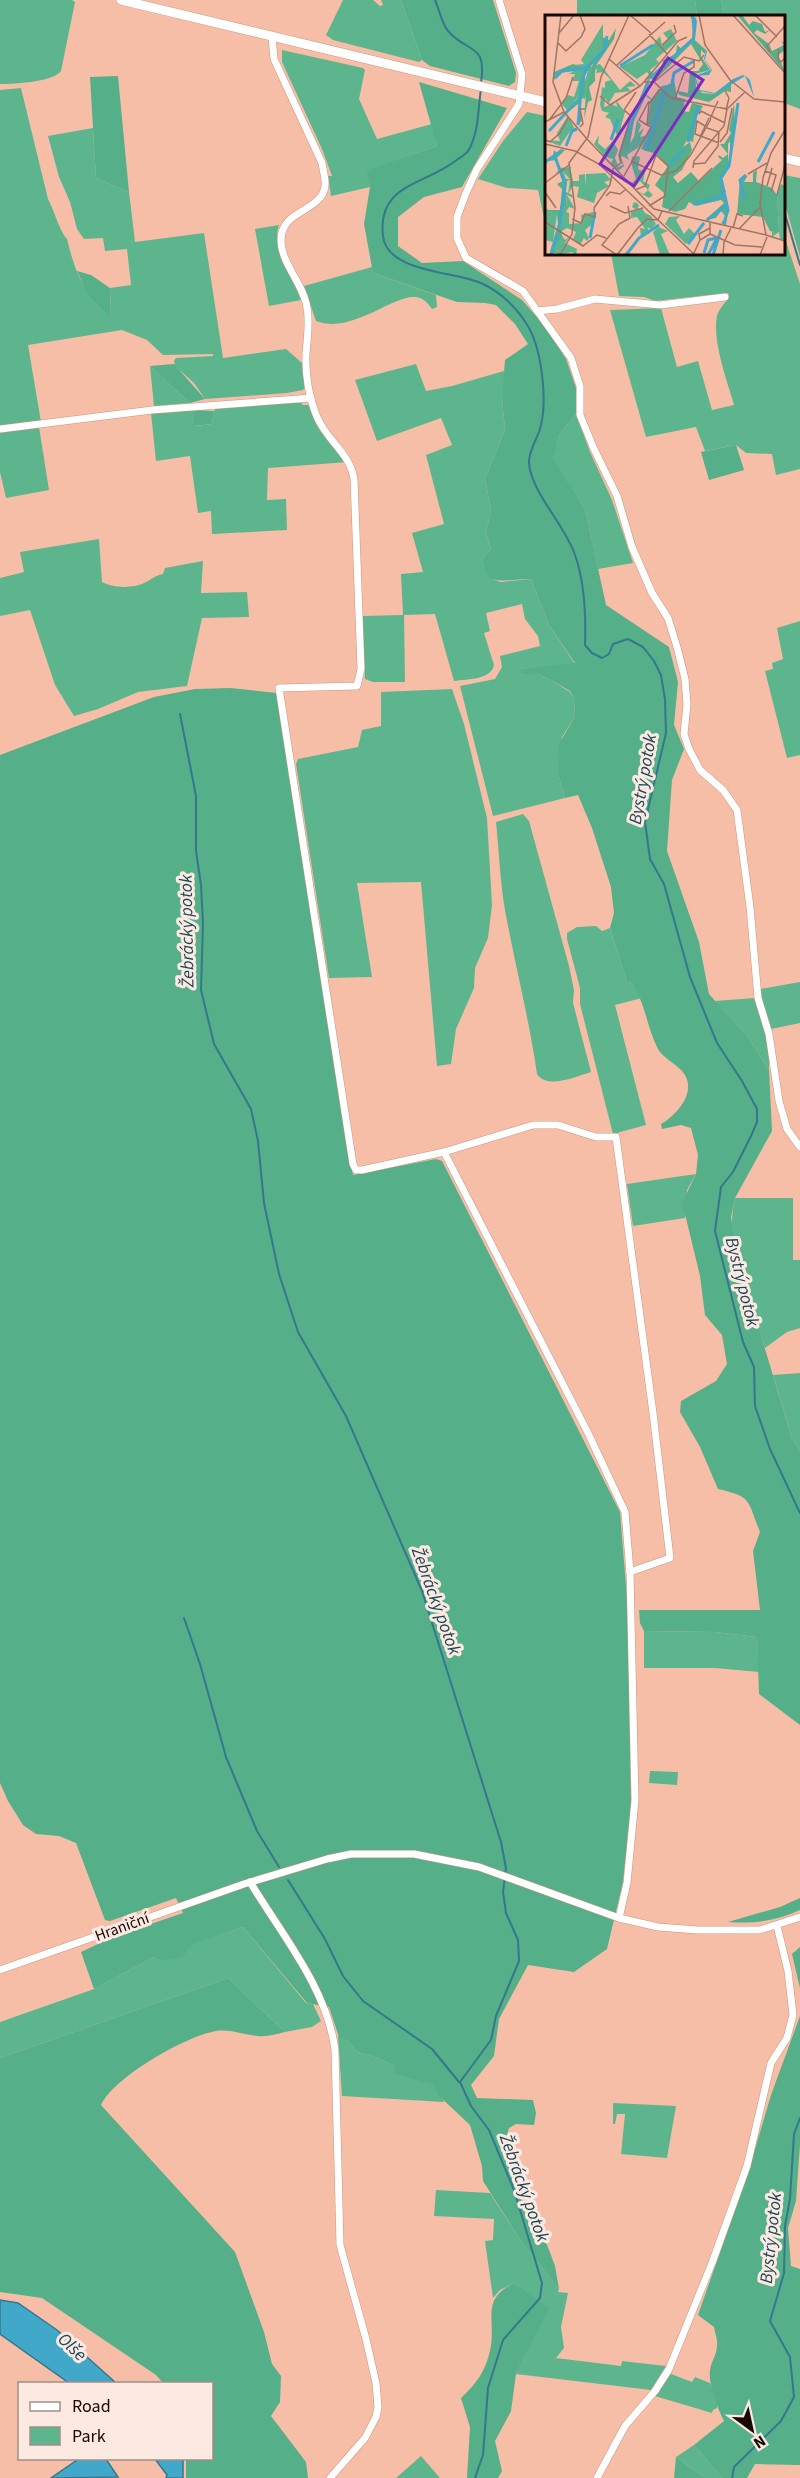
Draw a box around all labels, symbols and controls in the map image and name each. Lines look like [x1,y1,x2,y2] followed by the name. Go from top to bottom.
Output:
[545,15,785,255] inset map
[623,731,663,826] water label: Bystrý potok
[174,874,201,989] water label: Žebrácký potok
[719,1235,765,1330] water label: Bystrý potok
[405,1543,467,1659] water label: Žebrácký potok
[92,1907,153,1947] street label: Hraniční
[493,2130,555,2246] water label: Žebrácký potok
[754,2191,788,2285] water label: Bystrý potok
[52,2327,92,2367] water label: Olše
[18,2382,213,2460] legend
[72,2394,111,2419] text: Road
[722,2400,782,2460] north arrow
[72,2424,106,2449] text: Park
[749,2430,770,2454] text: N

